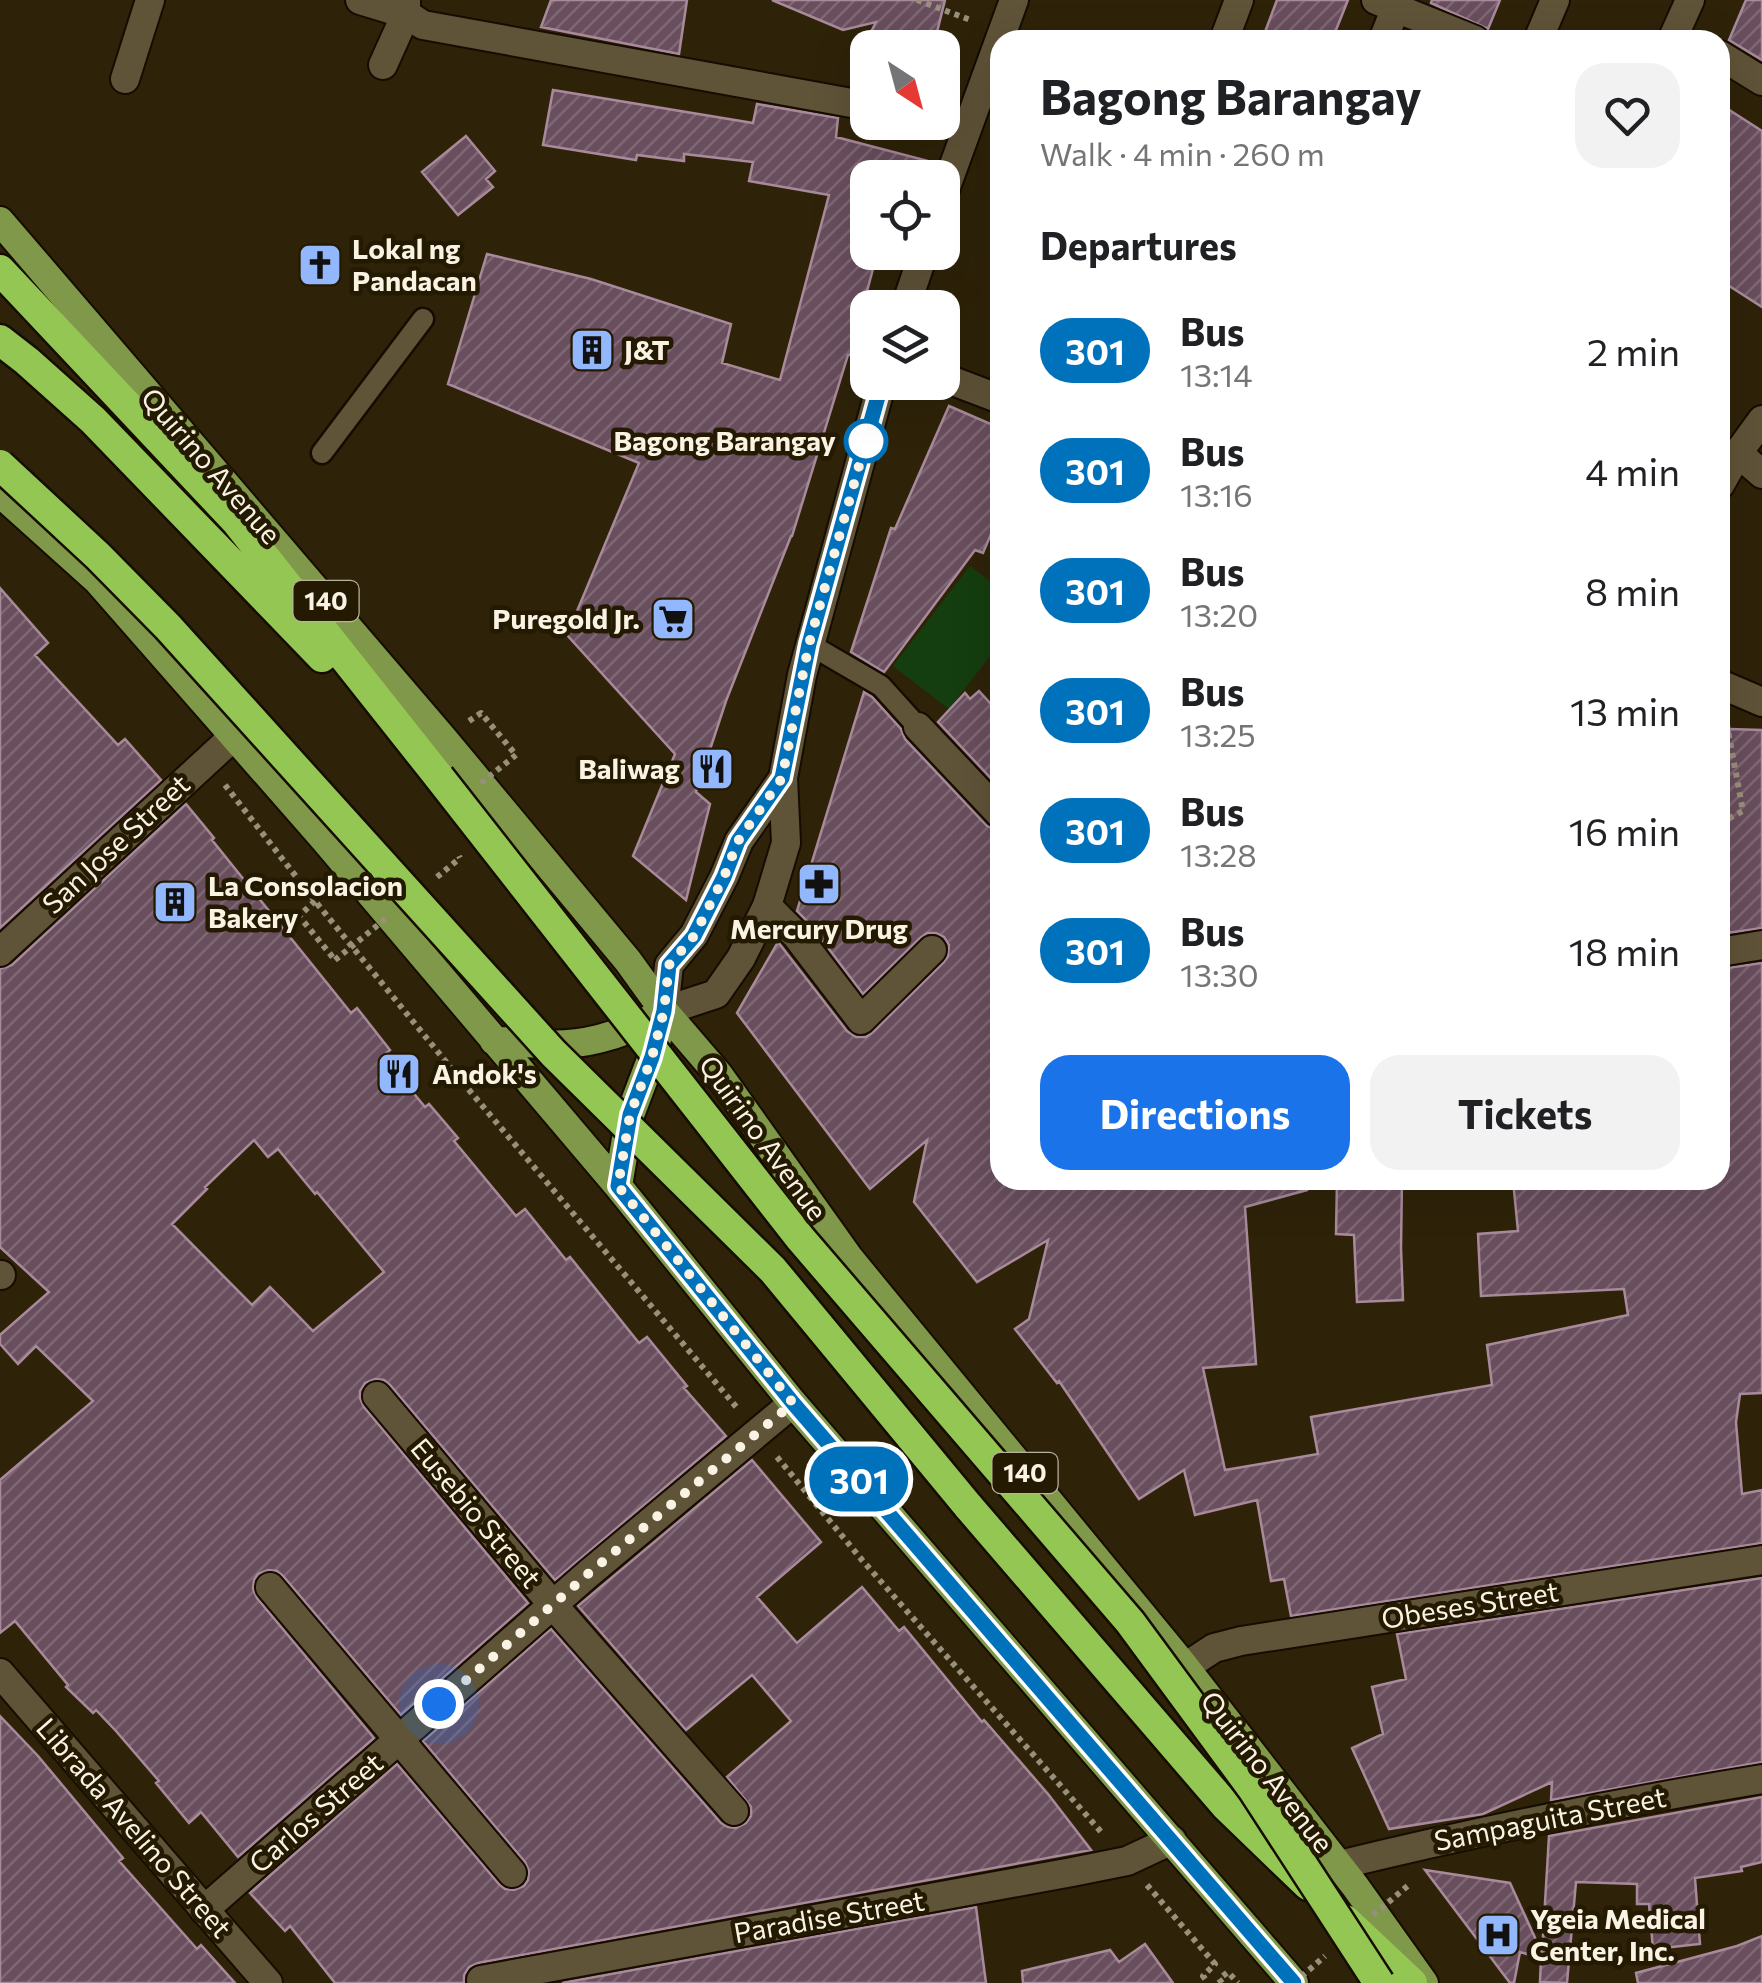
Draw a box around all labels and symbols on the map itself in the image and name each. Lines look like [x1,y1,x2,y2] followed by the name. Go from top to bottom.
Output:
[850,30,960,140] north arrow
[352,231,477,297] place label: Lokal ng Pandacan
[297,242,343,288] church icon: Lokal ng Pandacan
[569,327,615,373] building icon: J&T
[624,332,670,366] place label: J&T
[135,380,289,550] street label: Quirino Avenue
[845,420,887,462] marker: Bagong Barangay
[613,423,836,457] place label: Bagong Barangay
[294,581,358,621] road number: 140
[650,596,696,642] supermarket icon: Puregold Jr.
[492,601,640,635] place label: Puregold Jr.
[689,746,735,792] restaurant icon: Baliwag
[578,751,680,785] place label: Baliwag
[35,766,196,920] street label: San Jose Street
[796,861,842,907] pharmacy icon: Mercury Drug
[208,868,403,934] place label: La Consolacion Bakery
[152,879,198,925] building icon: La Consolacion Bakery
[730,911,908,945] place label: Mercury Drug
[693,1048,835,1227] street label: Quirino Avenue
[376,1051,422,1097] restaurant icon: Andok's
[432,1056,537,1090] place label: Andok's
[404,1431,549,1594] street label: Eusebio Street
[802,1446,916,1512] line badge: 301
[992,1453,1058,1493] road number: 140
[1379,1573,1561,1635] street label: Obeses Street
[414,1679,464,1729] your location
[1194,1684,1341,1859] street label: Quirino Avenue
[30,1711,239,1944] street label: Librada Avelino Street
[242,1745,389,1879] street label: Carlos Street
[1431,1779,1669,1857] street label: Sampaguita Street
[731,1883,927,1950] street label: Paradise Street
[1530,1901,1706,1967] place label: Ygeia Medical Center, Inc.
[1475,1912,1521,1958] hospital icon: Ygeia Medical Center, Inc.

